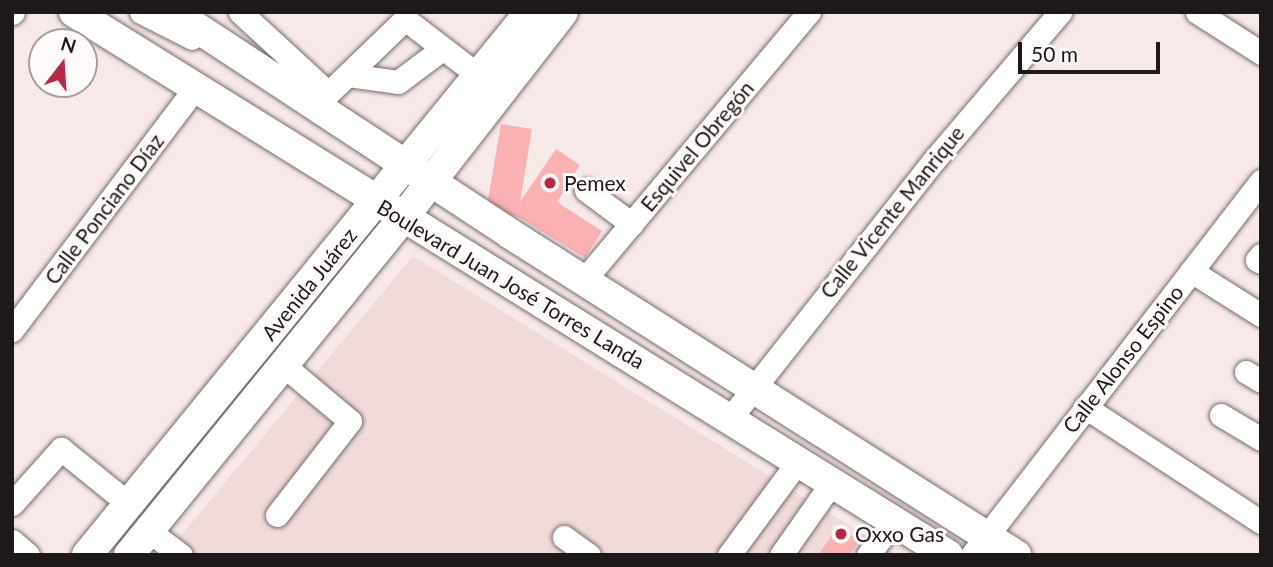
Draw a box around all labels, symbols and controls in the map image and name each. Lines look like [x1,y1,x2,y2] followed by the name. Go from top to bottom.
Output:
[28,28,98,98] north arrow
[1021,28,1163,72] scale bar
[58,31,79,57] text: N
[1031,41,1078,66] text: 50 m
[635,76,759,216] street label: Esquivel Obregón
[815,120,969,304] street label: Calle Vicente Manrique
[39,129,169,289] street label: Calle Ponciano Díaz
[564,170,626,196] place label: Pemex
[542,175,558,191] marker: Pemex
[372,194,650,374] street label: Boulevard Juan José Torres Landa
[256,223,362,345] street label: Avenida Juárez
[1057,280,1189,438] street label: Calle Alonso Espino
[855,521,944,547] place label: Oxxo Gas
[833,526,849,542] marker: Oxxo Gas

